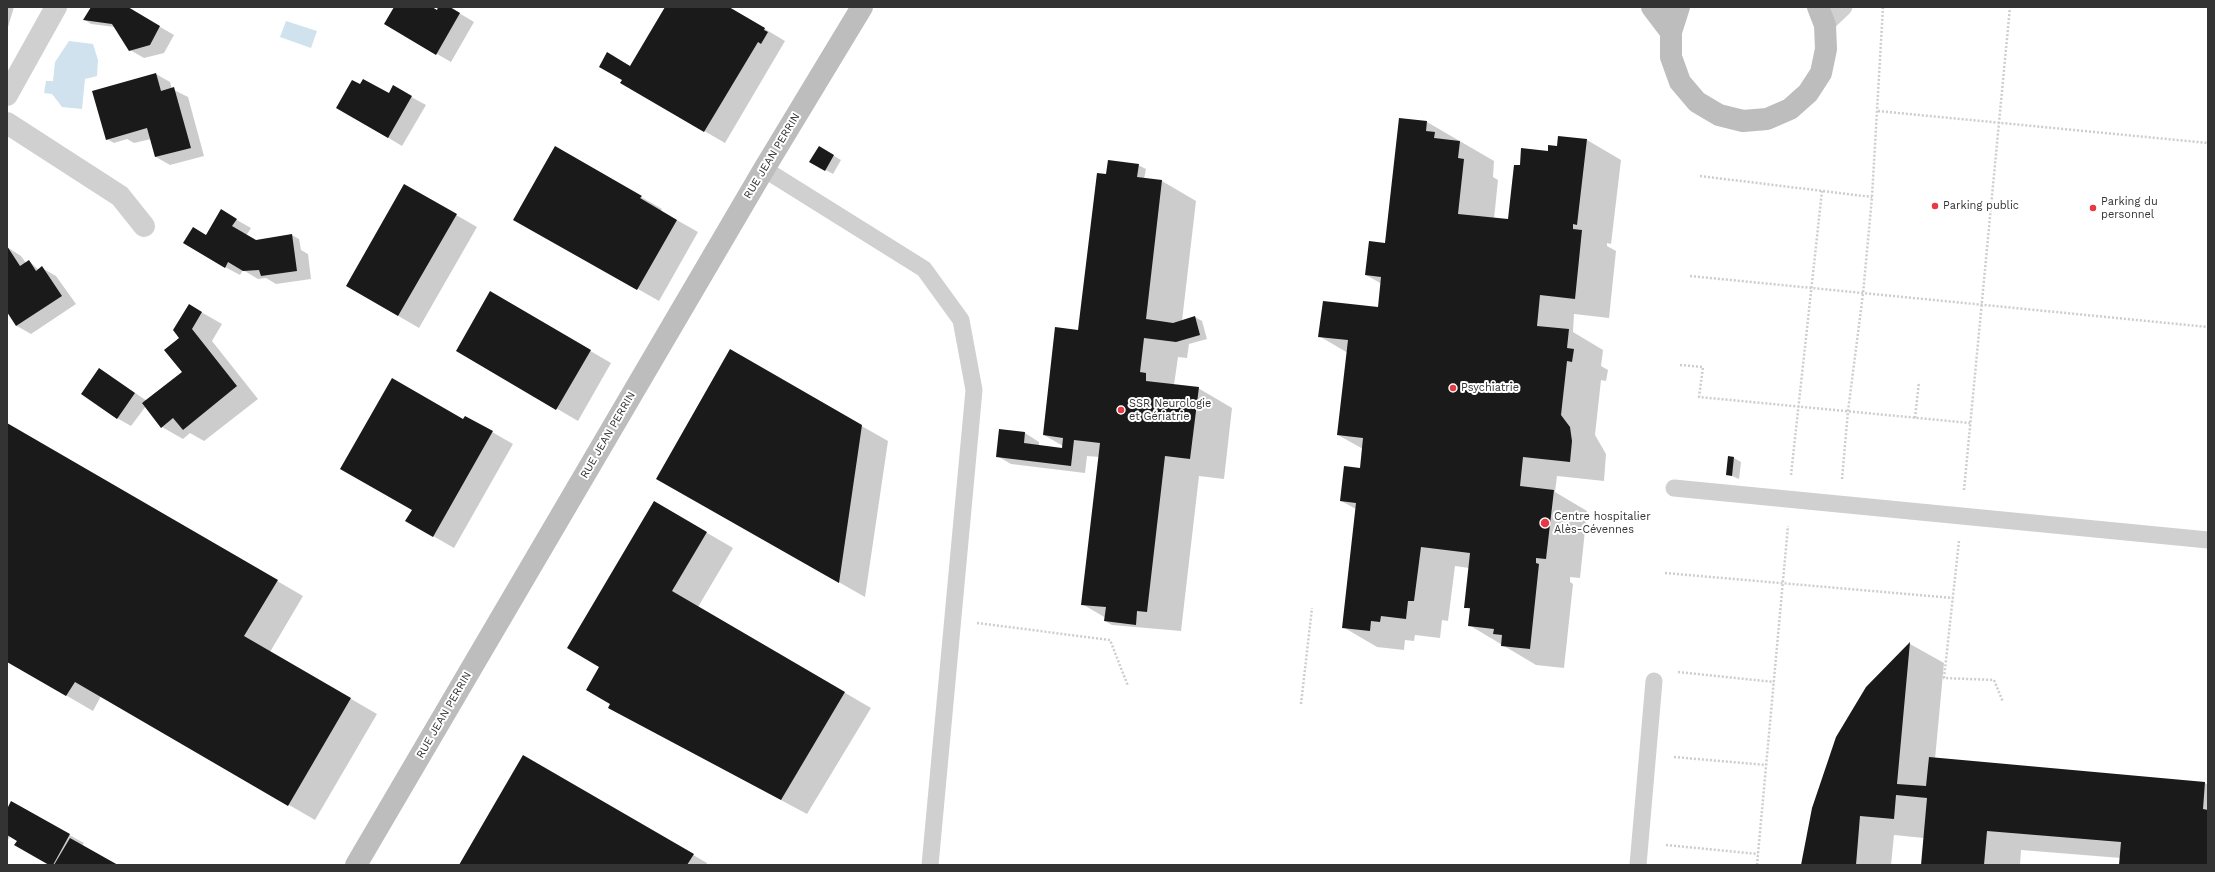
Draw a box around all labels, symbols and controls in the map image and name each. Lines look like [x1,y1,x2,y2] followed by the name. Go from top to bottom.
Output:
[741,111,803,201] street label: RUE JEAN PERRIN
[2101,195,2158,221] place label: Parking du personnel
[1943,199,2019,213] place label: Parking public
[1930,201,1940,211] marker: Parking public
[2088,203,2098,213] marker: Parking du personnel
[1461,381,1519,395] place label: Psychiatrie
[1448,383,1458,393] marker: Psychiatrie
[578,389,638,481] street label: RUE JEAN PERRIN
[1129,397,1211,423] place label: SSR Neurologie et Gériatrie
[1116,405,1126,415] marker: SSR Neurologie et Gériatrie
[1554,510,1651,536] place label: Centre hospitalier Alès-Cévennes
[1539,517,1551,529] marker: Centre hospitalier Alès-Cévennes
[414,669,474,761] street label: RUE JEAN PERRIN

